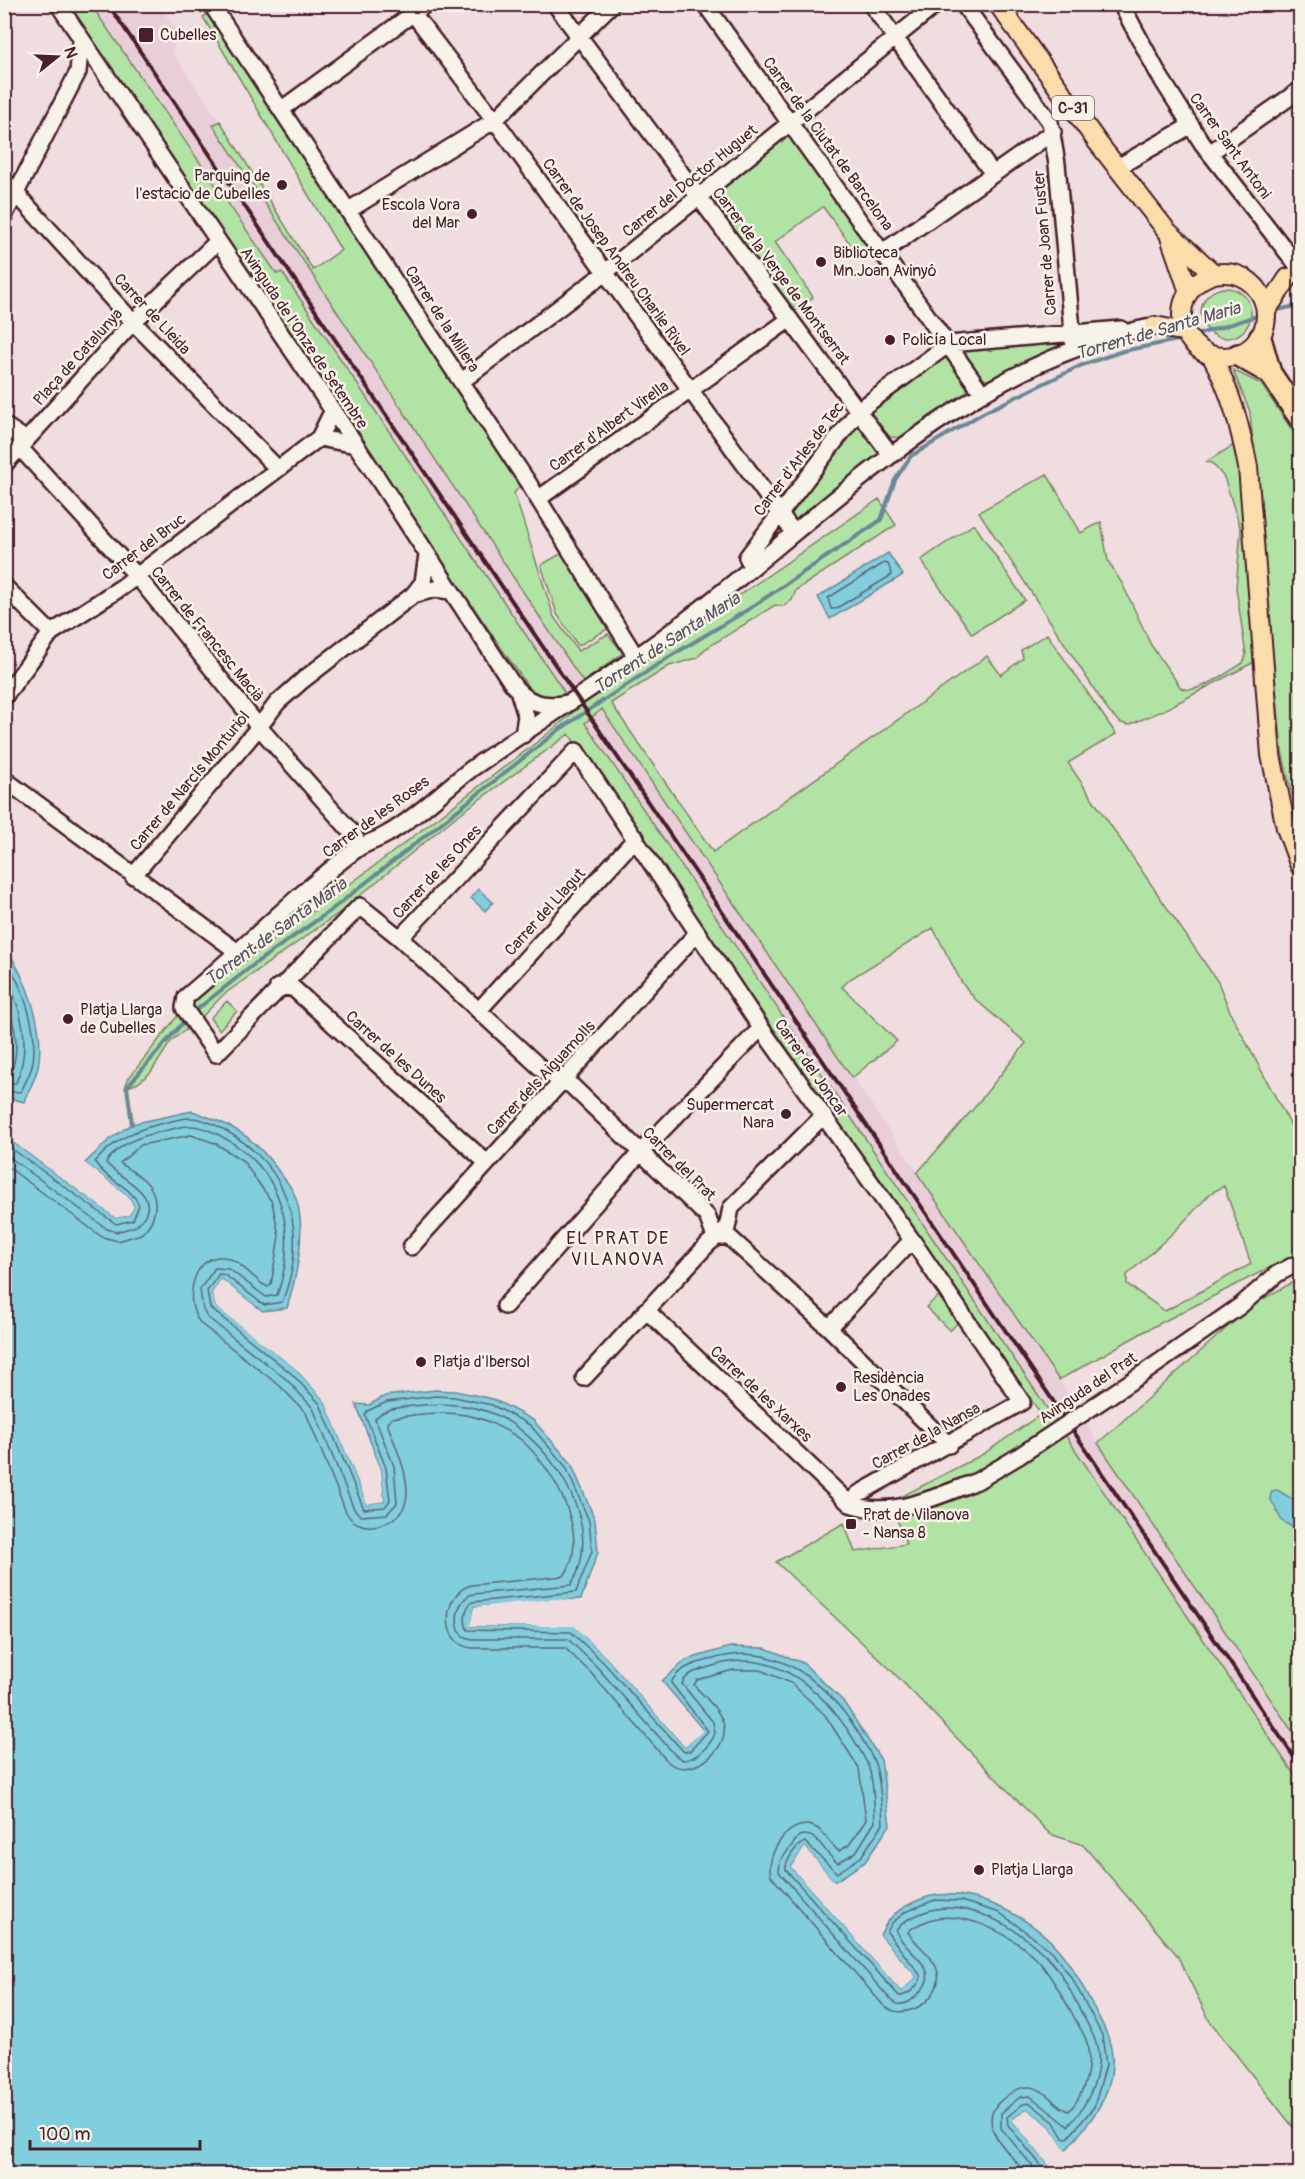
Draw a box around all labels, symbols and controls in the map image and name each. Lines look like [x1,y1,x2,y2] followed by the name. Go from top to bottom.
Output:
[160,25,216,45] place label: Cubelles
[137,26,155,44] marker: Cubelles
[27,27,87,87] north arrow
[59,44,82,61] text: N
[758,53,898,235] street label: Carrer de la Ciutat de Barcelona
[1185,89,1275,203] street label: Carrer Sant Antoni
[1052,96,1094,120] road number: C-31
[618,120,762,242] street label: Carrer del Doctor Huguet
[538,154,694,360] street label: Carrer de Josep Andreu Charlie Rivel
[135,166,270,204] place label: Parquing de l'estacio de Cubelles
[1029,169,1061,316] street label: Carrer de Joan Fuster
[275,178,289,192] marker: Parquing de l'estacio de Cubelles
[708,183,855,369] street label: Carrer de la Verge de Montserrat
[382,195,460,233] place label: Escola Vora del Mar
[465,207,479,221] marker: Escola Vora del Mar
[236,243,372,433] street label: Avinguda de l'Onze de Setembre
[833,243,937,281] place label: Biblioteca Mn.Joan Avinyó
[814,255,828,269] marker: Biblioteca Mn.Joan Avinyó
[400,262,484,376] street label: Carrer de la Millera
[109,269,195,359] street label: Carrer de Lleida
[1073,296,1244,365] water label: Torrent de Santa Maria
[29,304,127,410] street label: Plaça de Catalunya
[902,330,987,350] place label: Policía Local
[883,333,897,347] marker: Policía Local
[545,376,673,476] street label: Carrer d'Albert Virella
[749,398,849,520] street label: Carrer d'Arles de Tec
[98,509,190,585] street label: Carrer del Bruc
[146,562,268,706] street label: Carrer de Francesc Macià
[589,586,746,699] water label: Torrent de Santa Maria
[126,707,254,855] street label: Carrer de Narcís Monturiol
[319,772,433,862] street label: Carrer de les Roses
[388,821,486,923] street label: Carrer de les Ones
[500,863,590,960] street label: Carrer del Llagut
[200,872,353,991] water label: Torrent de Santa Maria
[80,1000,162,1038] place label: Platja Llarga de Cubelles
[341,1006,451,1108] street label: Carrer de les Dunes
[61,1012,75,1026] marker: Platja Llarga de Cubelles
[770,1015,852,1121] street label: Carrer del Joncar
[482,1016,600,1140] street label: Carrer dels Aiguamolls
[686,1095,775,1133] place label: Supermercat Nara
[779,1107,793,1121] marker: Supermercat Nara
[638,1123,721,1206] street label: Carrer del Prat
[566,1227,670,1271] district label: EL PRAT DE VILANOVA
[706,1342,816,1446] street label: Carrer de les Xarxes
[1035,1348,1141,1428] street label: Avinguda del Prat
[433,1352,530,1372] place label: Platja d'Ibersol
[414,1355,428,1369] marker: Platja d'Ibersol
[853,1368,930,1406] place label: Residència Les Onades
[834,1380,848,1394] marker: Residència Les Onades
[868,1398,984,1474] street label: Carrer de la Nansa
[863,1505,969,1543] place label: Prat de Vilanova - Nansa 8
[844,1517,858,1531] marker: Prat de Vilanova - Nansa 8
[991,1860,1073,1880] place label: Platja Llarga
[972,1863,986,1877] marker: Platja Llarga
[30,2113,200,2151] scale bar
[39,2123,91,2146] text: 100 m

